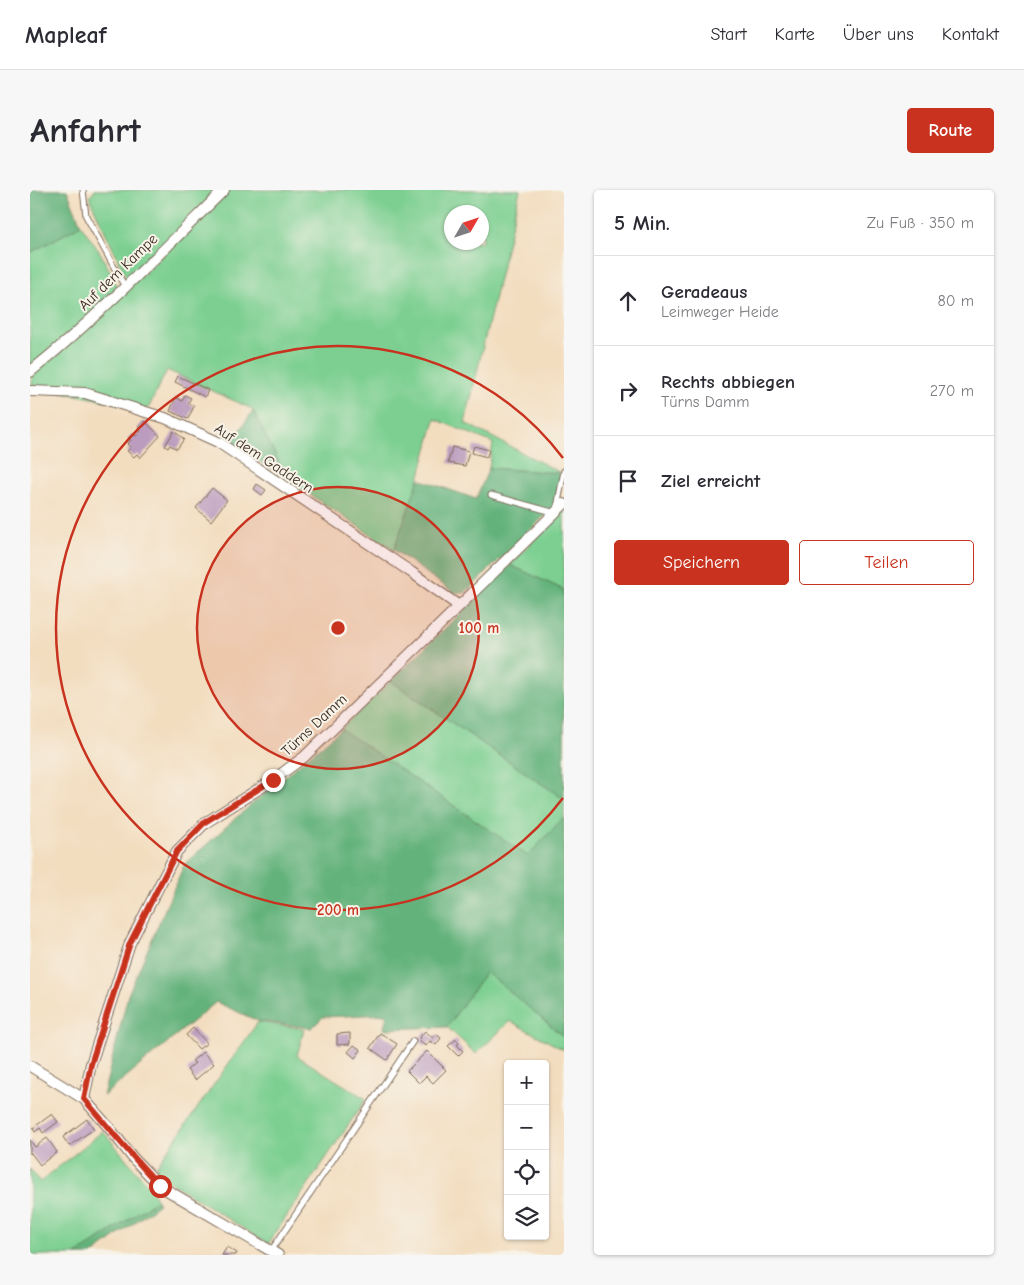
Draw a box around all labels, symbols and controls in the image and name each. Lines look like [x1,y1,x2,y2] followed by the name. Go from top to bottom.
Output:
[25,21,106,49] text: Mapleaf
[710,24,747,45] text: Start
[775,24,815,45] text: Karte
[843,24,914,45] text: Über uns
[942,24,999,45] text: Kontakt
[907,108,994,153] button: Route
[30,110,141,151] text: Anfahrt
[444,205,489,250] north arrow
[614,211,670,235] text: 5 Min.
[867,214,974,232] text: Zu Fuß · 350 m
[75,230,161,314] street label: Auf dem Kampe
[661,281,747,303] text: Geradeaus
[614,287,642,315] icon: ahead
[937,292,974,310] text: 80 m
[661,303,779,321] text: Leimweger Heide
[661,371,795,393] text: Rechts abbiegen
[614,377,642,405] icon: right
[930,382,974,400] text: 270 m
[661,393,750,411] text: Türns Damm
[211,419,317,497] street label: Auf dem Gaddern
[614,467,642,495] icon: arrive
[661,470,760,492] text: Ziel erreicht
[614,540,789,585] button: Speichern
[799,540,974,585] button: Teilen
[329,619,347,637] centre of rings
[459,619,499,637] text: 100 m
[278,690,350,760] street label: Türns Damm
[262,769,285,792] route end
[317,901,359,919] text: 200 m
[504,1060,549,1240] map controls
[504,1060,549,1105] button: +
[504,1105,549,1150] button: −
[504,1150,549,1195] button: locate
[149,1175,172,1198] route start
[504,1195,549,1240] button: layers

